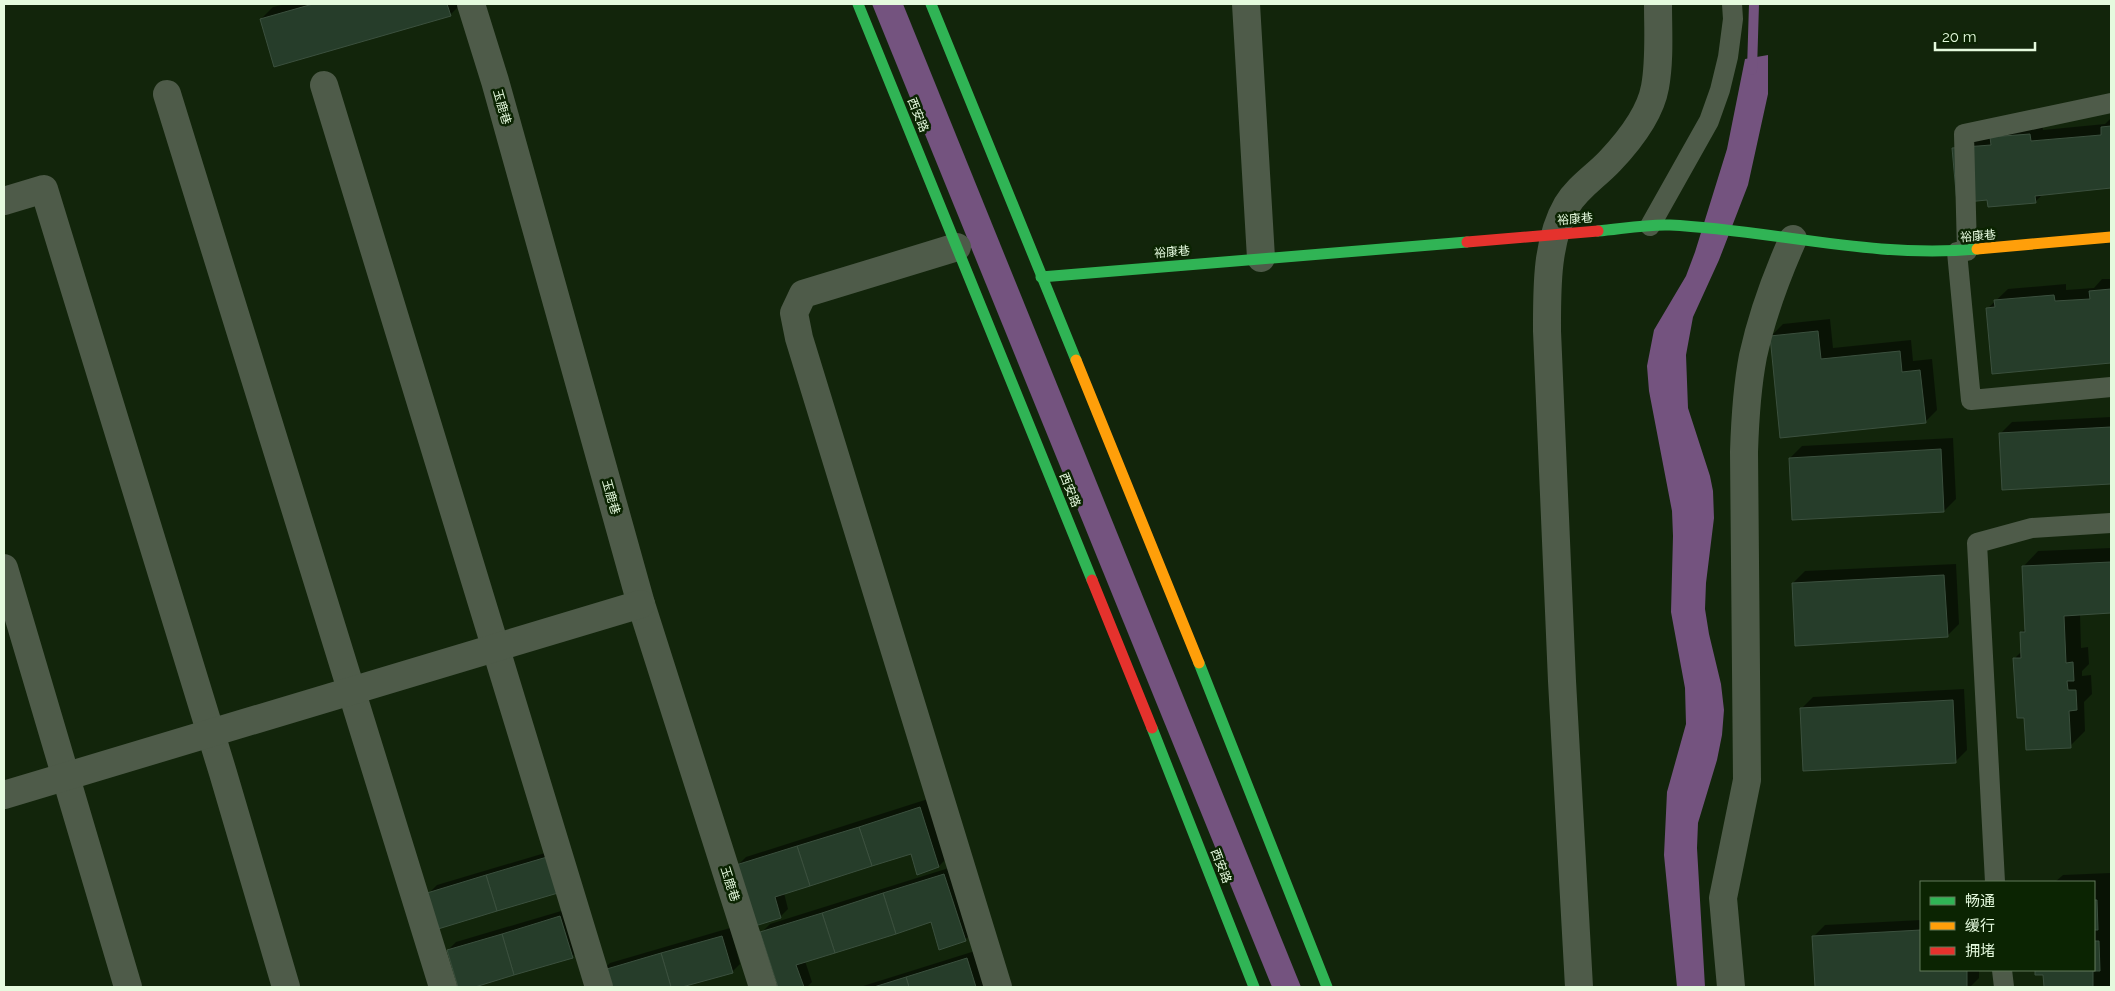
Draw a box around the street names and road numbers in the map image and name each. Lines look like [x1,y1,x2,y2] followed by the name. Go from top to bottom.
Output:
[490,88,514,126] street label: 玉鹿巷
[905,96,931,134] street label: 西安路
[1556,210,1594,228] street label: 裕康巷
[1959,227,1997,245] street label: 裕康巷
[1153,243,1191,261] street label: 裕康巷
[1057,471,1083,509] street label: 西安路
[599,478,623,516] street label: 玉鹿巷
[1208,847,1234,885] street label: 西安路
[718,865,742,903] street label: 玉鹿巷

